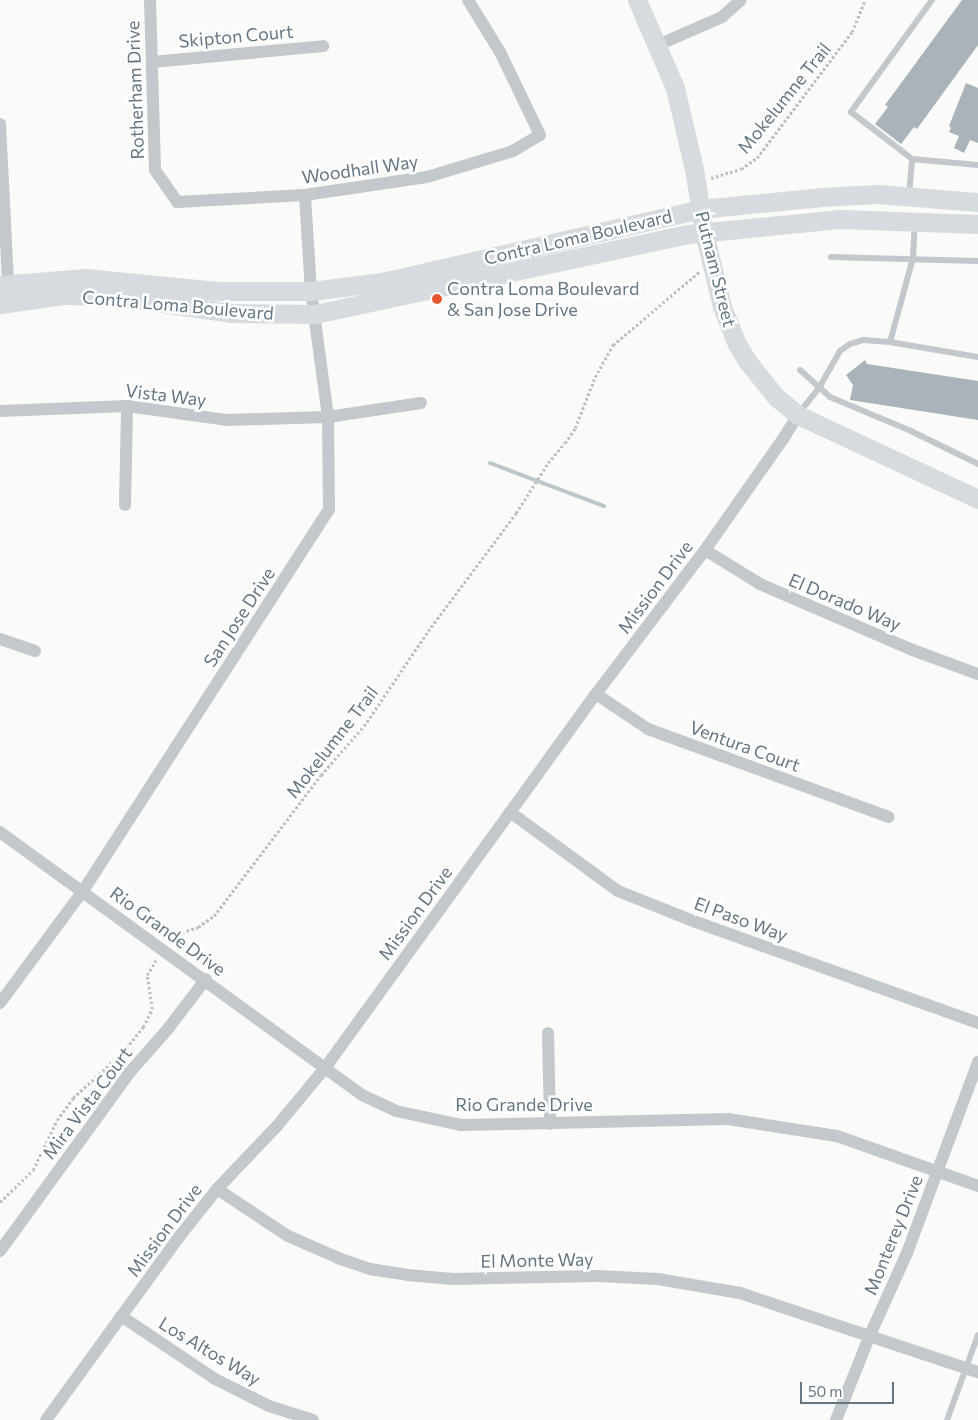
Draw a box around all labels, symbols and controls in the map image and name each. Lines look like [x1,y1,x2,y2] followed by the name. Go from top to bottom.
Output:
[122,20,148,160] street label: Rotherham Drive
[178,20,294,52] street label: Skipton Court
[733,38,835,158] street label: Mokelumne Trail
[300,150,420,188] street label: Woodhall Way
[482,205,674,269] street label: Contra Loma Boulevard
[691,209,741,329] street label: Putnam Street
[447,278,639,320] place label: Contra Loma Boulevard & San Jose Drive
[81,286,275,324] street label: Contra Loma Boulevard
[431,293,443,305] marker: Contra Loma Boulevard & San Jose Drive
[124,379,208,411] street label: Vista Way
[613,536,697,638] street label: Mission Drive
[199,563,279,671] street label: San Jose Drive
[786,569,904,635] street label: El Dorado Way
[282,682,382,802] street label: Mokelumne Trail
[687,716,803,776] street label: Ventura Court
[374,862,456,964] street label: Mission Drive
[106,882,230,980] street label: Rio Grande Drive
[691,892,791,946] street label: El Paso Way
[38,1043,136,1163] street label: Mira Vista Court
[455,1093,593,1115] street label: Rio Grande Drive
[859,1172,927,1298] street label: Monterey Drive
[122,1179,206,1281] street label: Mission Drive
[480,1248,594,1272] street label: El Monte Way
[155,1312,265,1390] street label: Los Altos Way
[803,1372,897,1404] scale bar
[808,1382,842,1400] text: 50 m

